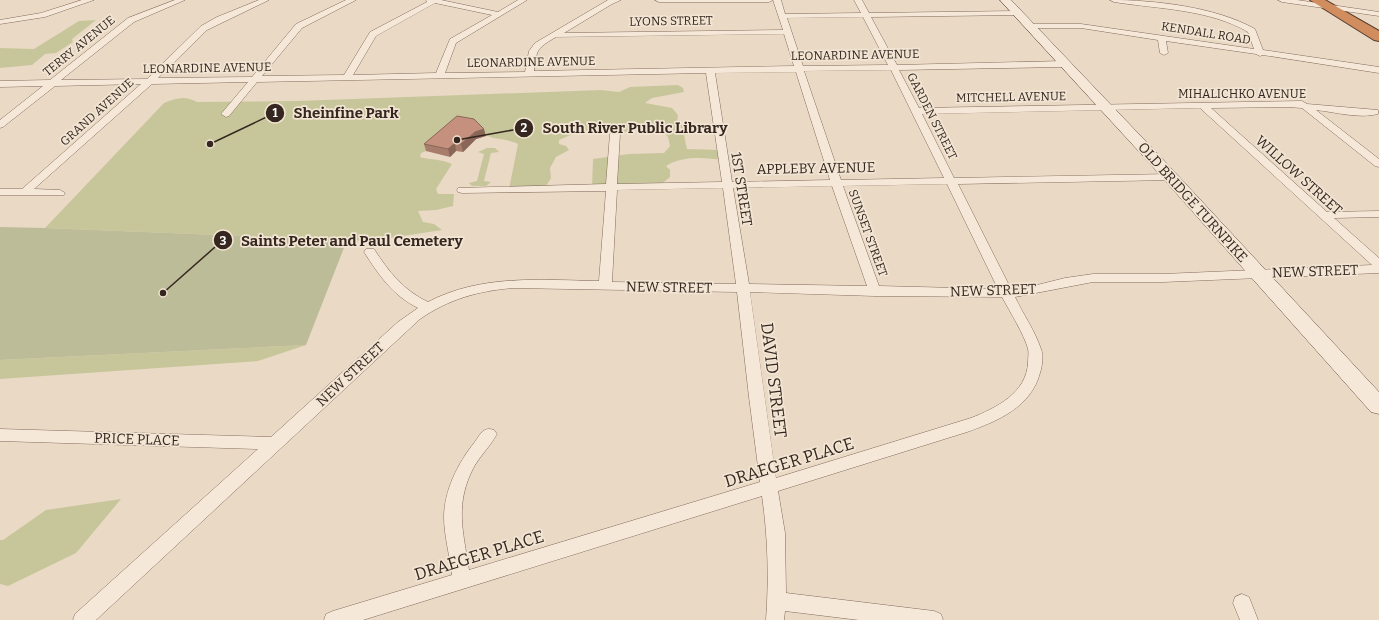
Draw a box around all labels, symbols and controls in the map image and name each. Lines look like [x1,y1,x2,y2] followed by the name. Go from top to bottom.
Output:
[40,13,118,79] street label: TERRY AVENUE
[629,13,713,29] street label: LYONS STREET
[1160,19,1252,47] street label: KENDALL ROAD
[790,47,920,63] street label: LEONARDINE AVENUE
[466,54,596,70] street label: LEONARDINE AVENUE
[142,60,272,76] street label: LEONARDINE AVENUE
[904,70,960,162] street label: GARDEN STREET
[57,75,137,149] street label: GRAND AVENUE
[1178,87,1306,101] street label: MIHALICHKO AVENUE
[956,89,1066,105] street label: MITCHELL AVENUE
[265,100,406,127] callout: Sheinfine Park
[293,104,399,122] text: Sheinfine Park
[272,106,278,120] text: 1
[514,114,736,141] callout: South River Public Library
[542,119,728,137] text: South River Public Library
[521,121,528,135] text: 2
[1252,132,1346,219] street label: WILLOW STREET
[1134,139,1251,266] street label: OLD BRIDGE TURNPIKE
[727,151,756,227] street label: 1ST STREET
[757,159,875,178] street label: APPLEBY AVENUE
[846,188,890,278] street label: SUNSET STREET
[213,227,471,254] callout: Saints Peter and Paul Cemetery
[241,232,464,250] text: Saints Peter and Paul Cemetery
[220,234,227,248] text: 3
[1272,261,1359,282] street label: NEW STREET
[626,278,712,297] street label: NEW STREET
[950,280,1037,301] street label: NEW STREET
[756,321,791,439] street label: DAVID STREET
[313,339,388,410] street label: NEW STREET
[94,430,180,449] street label: PRICE PLACE
[722,433,857,492] street label: DRAEGER PLACE
[412,526,547,585] street label: DRAEGER PLACE

